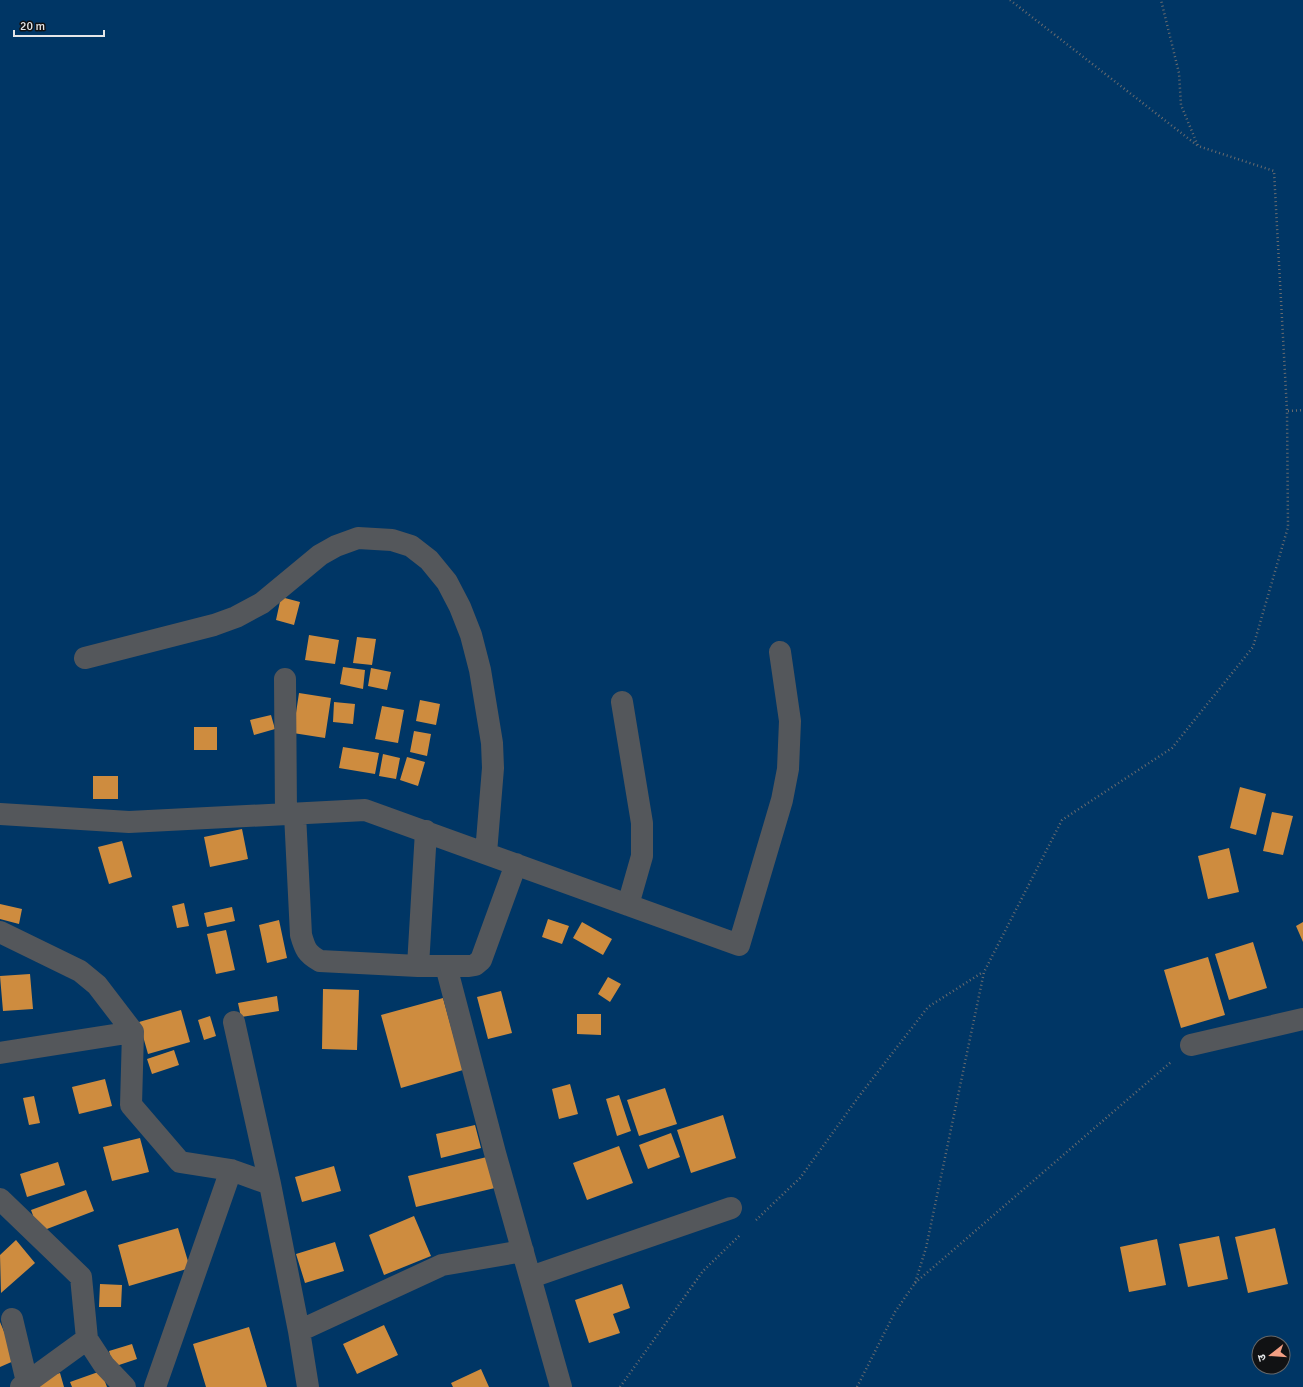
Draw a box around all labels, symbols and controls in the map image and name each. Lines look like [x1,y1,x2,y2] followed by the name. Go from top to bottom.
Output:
[14,12,104,38] scale bar
[20,19,45,34] text: 20 m
[1251,1335,1291,1375] north arrow
[1255,1352,1269,1363] text: उ

